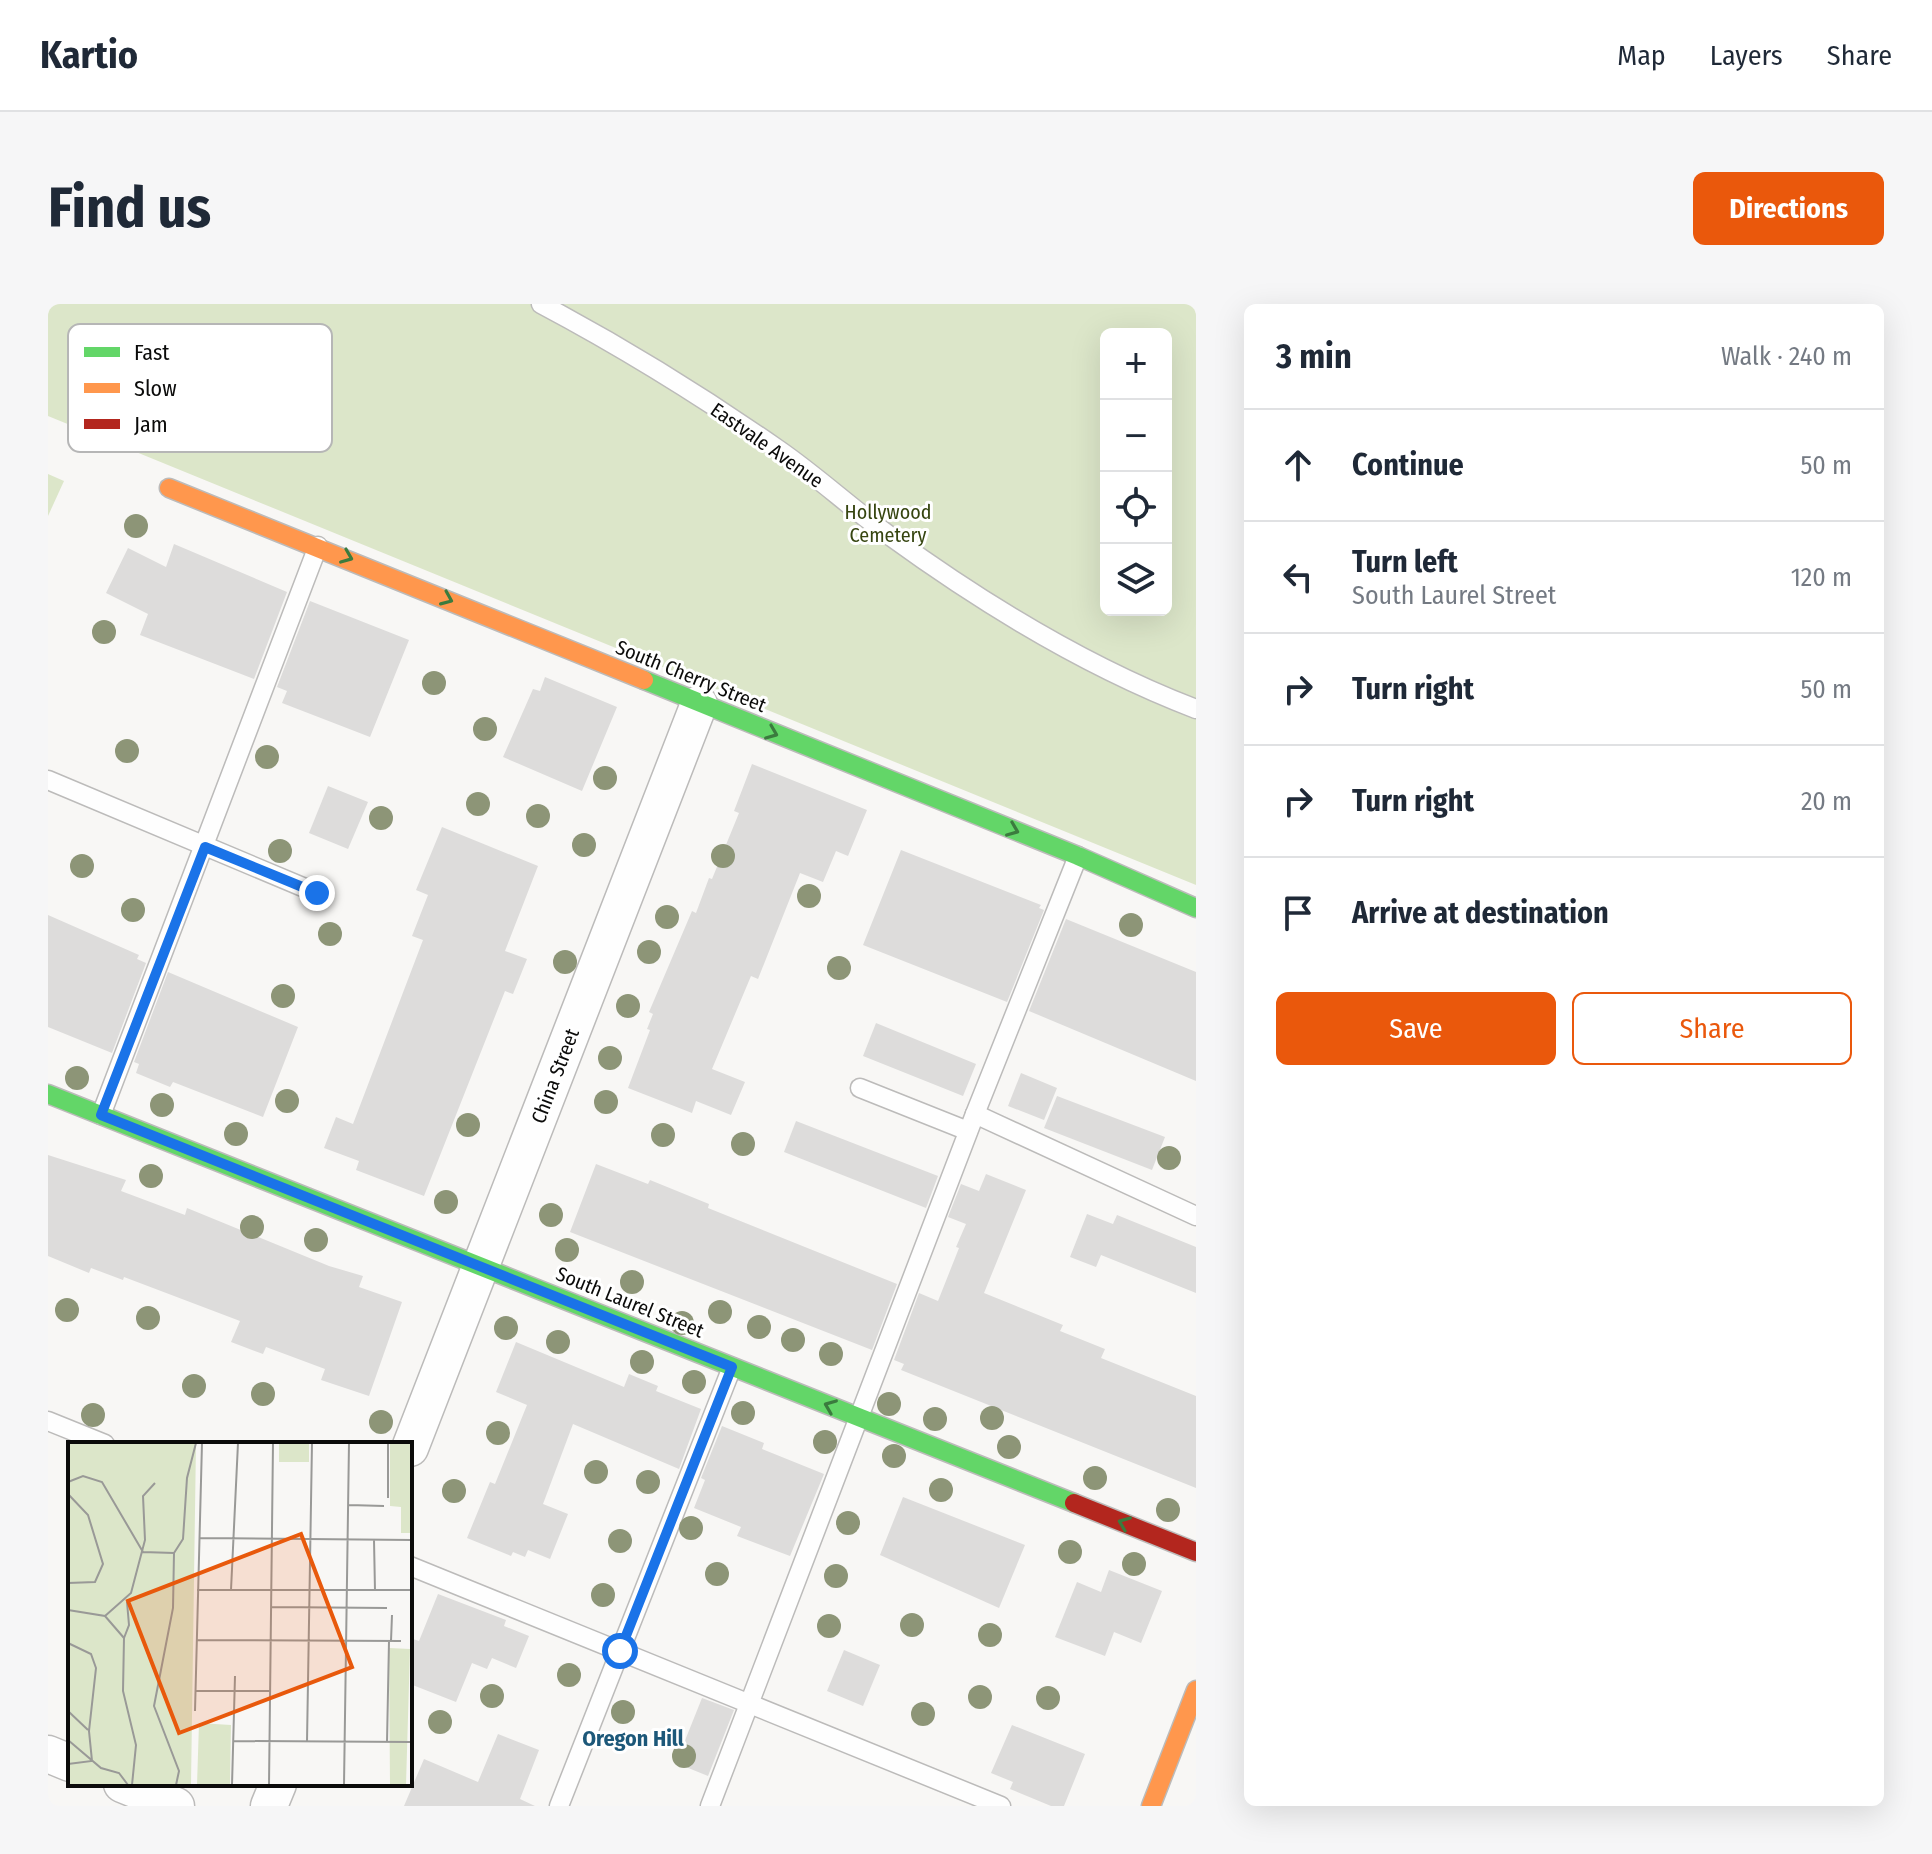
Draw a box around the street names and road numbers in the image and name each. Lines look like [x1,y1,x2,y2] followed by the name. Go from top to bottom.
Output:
[706,397,828,493] street label: Eastvale Avenue
[612,635,770,717] street label: South Cherry Street
[526,1025,584,1127] street label: China Street
[553,1261,708,1343] street label: South Laurel Street

